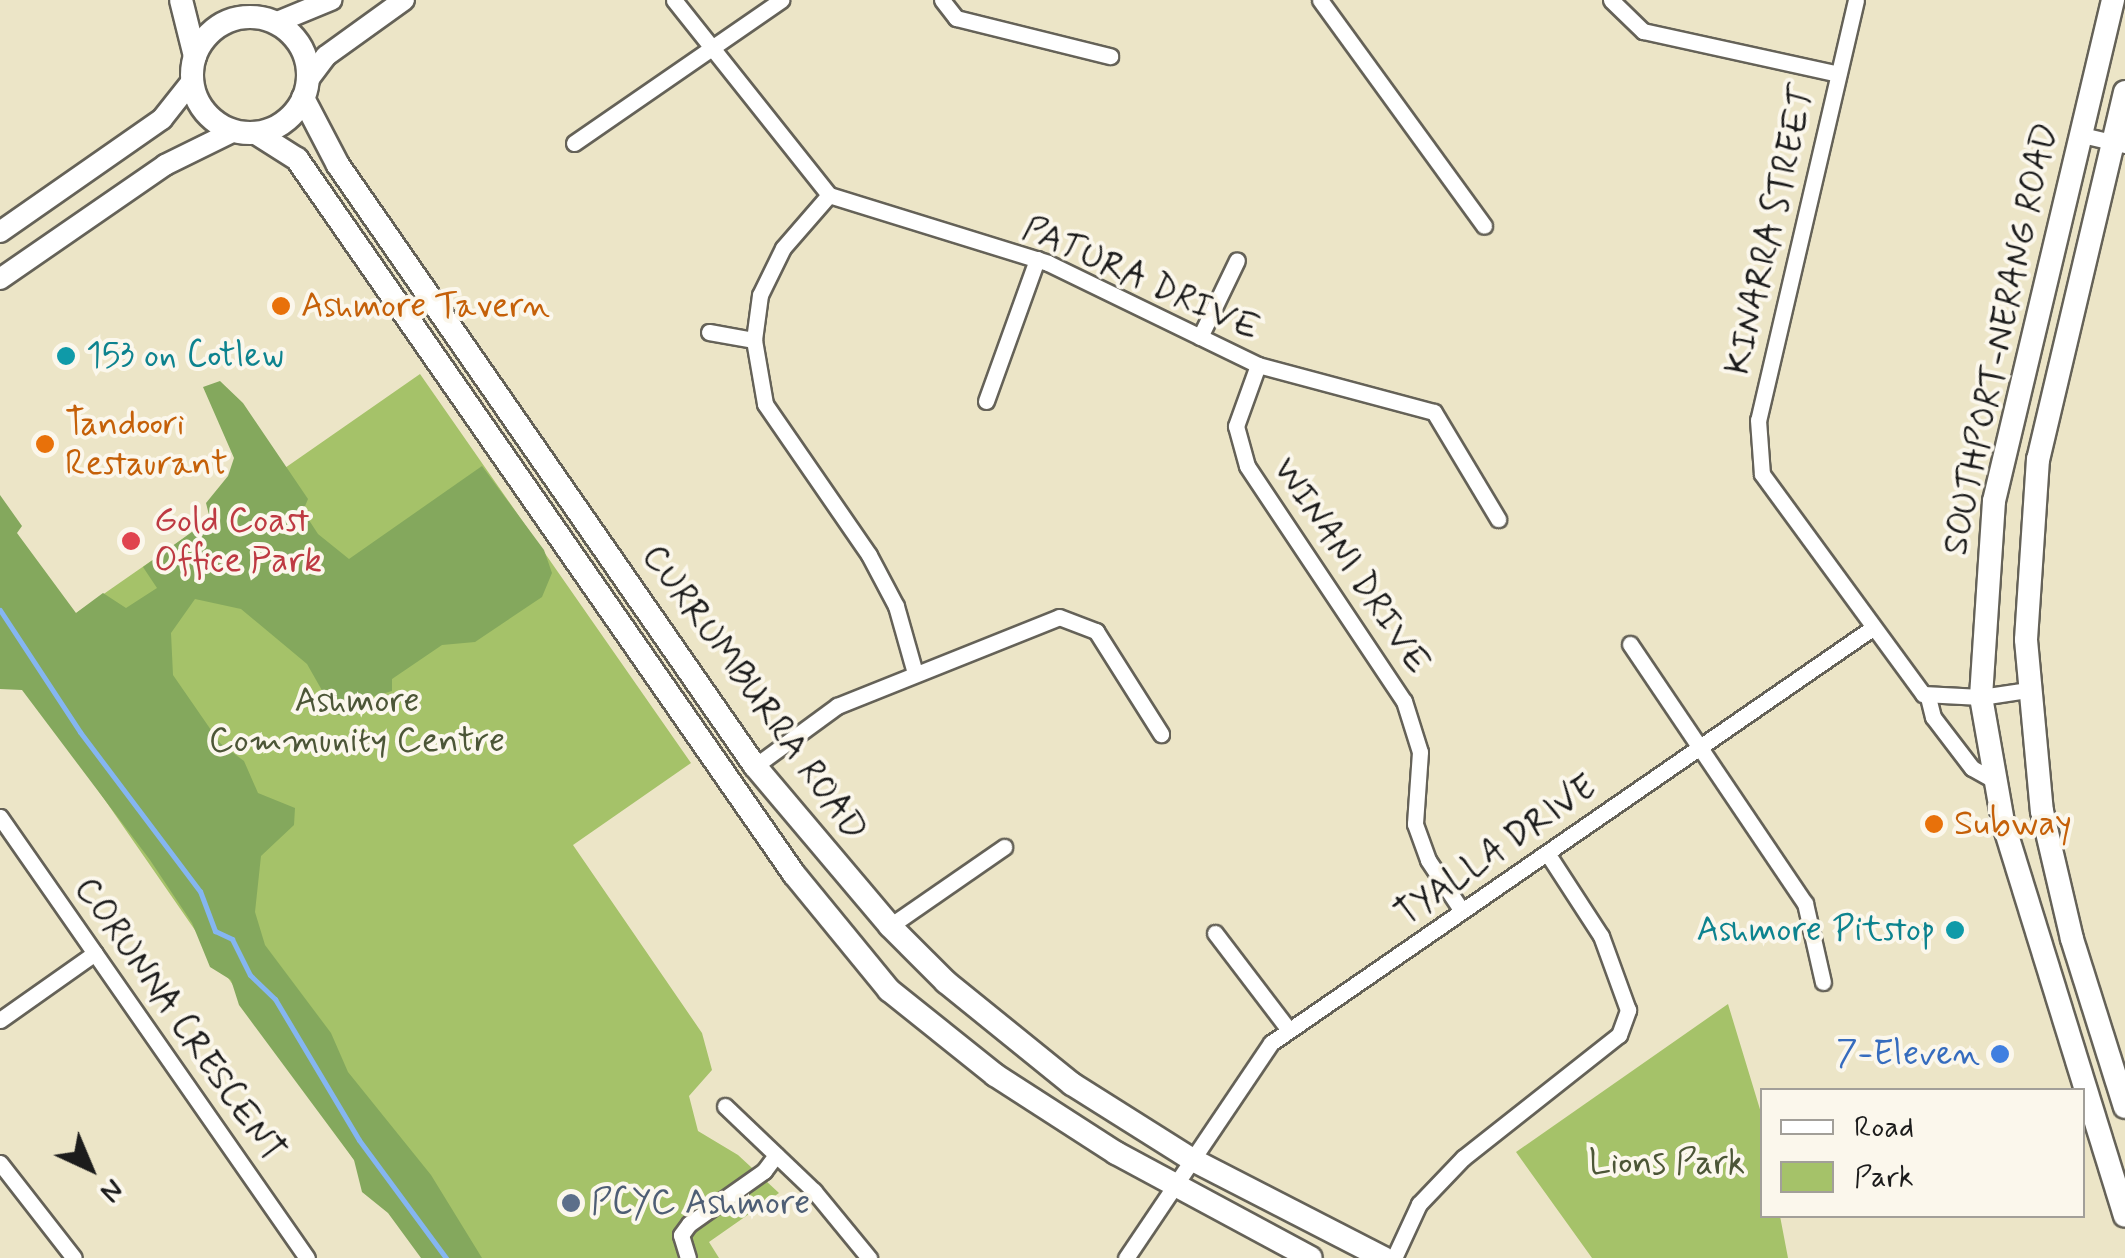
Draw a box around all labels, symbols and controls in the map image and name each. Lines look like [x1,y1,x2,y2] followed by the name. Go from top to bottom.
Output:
[1717,81,1825,379] street label: KINARRA STREET
[1935,120,2067,558] street label: SOUTHPORT-NERANG ROAD
[1016,208,1266,350] street label: PATURA DRIVE
[301,285,535,327] place label: Ashmore Tavern
[270,295,292,317] marker: Ashmore Tavern
[86,335,285,377] place label: 153 on Cotlew
[55,345,77,367] marker: 153 on Cotlew
[65,403,228,485] place label: Tandoori Restaurant
[34,433,56,455] marker: Tandoori Restaurant
[1263,450,1439,682] street label: WINANI DRIVE
[154,500,320,582] place label: Gold Coast Office Park
[118,528,144,554] marker: Gold Coast Office Park
[633,538,875,848] street label: CURRUMBURRA ROAD
[209,680,505,762] park label: Ashmore Community Centre
[1382,762,1610,940] street label: TYALLA DRIVE
[1954,803,2072,845] place label: Subway
[1923,813,1945,835] marker: Subway
[62,865,296,1175] street label: CORUNNA CRESCENT
[1707,909,1935,951] place label: Ashmore Pitstop
[1944,919,1966,941] marker: Ashmore Pitstop
[1836,1033,1980,1075] place label: 7-Eleven
[1989,1043,2011,1065] marker: 7-Eleven
[1760,1088,2085,1218] legend
[1854,1108,1914,1147] text: Road
[40,1118,140,1218] north arrow
[1589,1142,1745,1184] park label: Lions Park
[1854,1158,1914,1197] text: Park
[92,1170,131,1210] text: N
[591,1182,810,1224] place label: PCYC Ashmore
[560,1192,582,1214] marker: PCYC Ashmore

